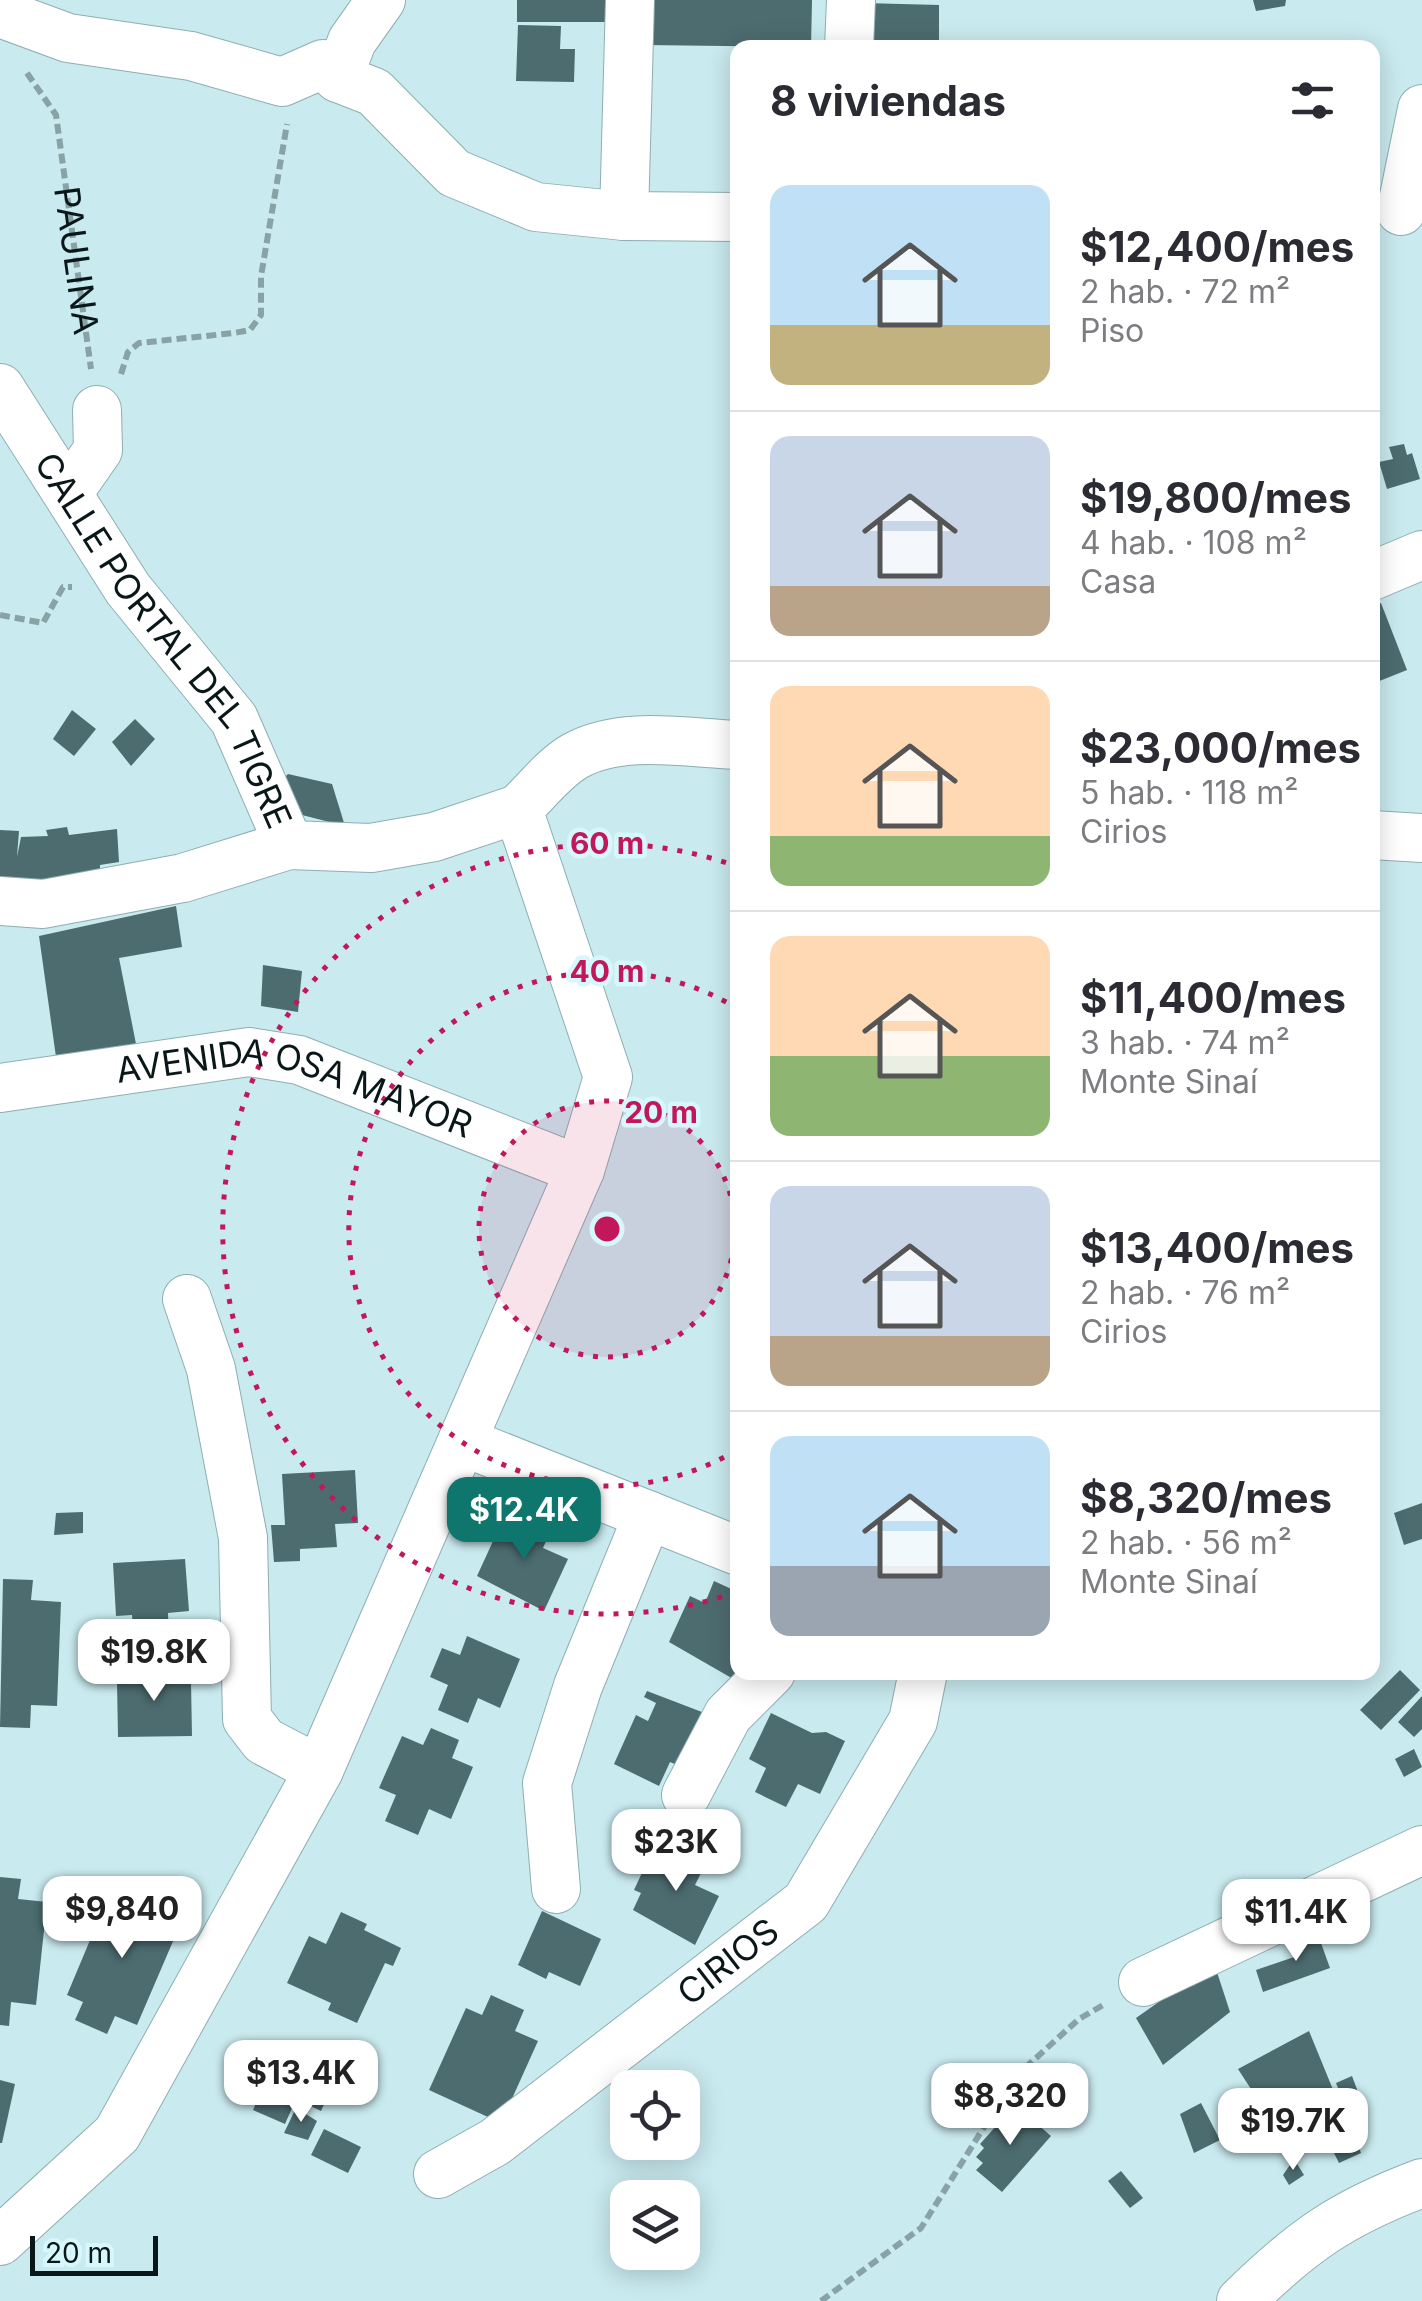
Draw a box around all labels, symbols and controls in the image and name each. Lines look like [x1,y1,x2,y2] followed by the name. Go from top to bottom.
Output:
[1285,73,1340,128] icon: filters
[770,75,1006,126] text: 8 viviendas
[46,184,108,337] street label: PAULINA
[1080,221,1354,272] text: $12,400/mes
[850,225,970,345] icon: home
[1080,272,1290,311] text: 2 hab. · 72 m²
[1080,311,1144,350] text: Piso
[27,444,301,834] street label: CALLE PORTAL DEL TIGRE
[1080,472,1352,523] text: $19,800/mes
[850,476,970,596] icon: home
[1080,523,1307,562] text: 4 hab. · 108 m²
[1080,562,1156,601] text: Casa
[1080,722,1361,773] text: $23,000/mes
[850,726,970,846] icon: home
[1080,773,1298,812] text: 5 hab. · 118 m²
[1080,812,1168,851] text: Cirios
[570,825,644,861] text: 60 m
[570,953,645,989] text: 40 m
[1080,972,1346,1023] text: $11,400/mes
[850,976,970,1096] icon: home
[1080,1023,1290,1062] text: 3 hab. · 74 m²
[113,1029,479,1146] street label: AVENIDA OSA MAYOR
[1080,1062,1258,1101] text: Monte Sinaí
[624,1094,698,1130] text: 20 m
[589,1211,625,1247] centre of rings
[1080,1222,1354,1273] text: $13,400/mes
[850,1226,970,1346] icon: home
[1080,1273,1290,1312] text: 2 hab. · 76 m²
[1080,1312,1168,1351] text: Cirios
[1080,1472,1332,1523] text: $8,320/mes
[850,1476,970,1596] icon: home
[443,1477,605,1562] pin: $12.4K
[469,1490,579,1529] text: $12.4K
[1080,1523,1292,1562] text: 2 hab. · 56 m²
[1080,1562,1258,1601] text: Monte Sinaí
[73,1619,235,1704] pin: $19.8K
[100,1632,208,1671] text: $19.8K
[617,1809,735,1894] pin: $23K
[634,1822,718,1861] text: $23K
[41,1876,203,1961] pin: $9,840
[1215,1879,1377,1964] pin: $11.4K
[65,1889,179,1928] text: $9,840
[1244,1892,1348,1931] text: $11.4K
[669,1909,786,2013] street label: CIRIOS
[220,2040,382,2125] pin: $13.4K
[246,2053,356,2092] text: $13.4K
[929,2063,1091,2148] pin: $8,320
[610,2070,700,2270] map controls
[610,2070,700,2160] button: locate
[953,2076,1067,2115] text: $8,320
[1212,2088,1374,2173] pin: $19.7K
[1240,2101,1346,2140] text: $19.7K
[610,2180,700,2270] button: layers
[30,2231,158,2276] scale bar
[45,2236,112,2270] text: 20 m

